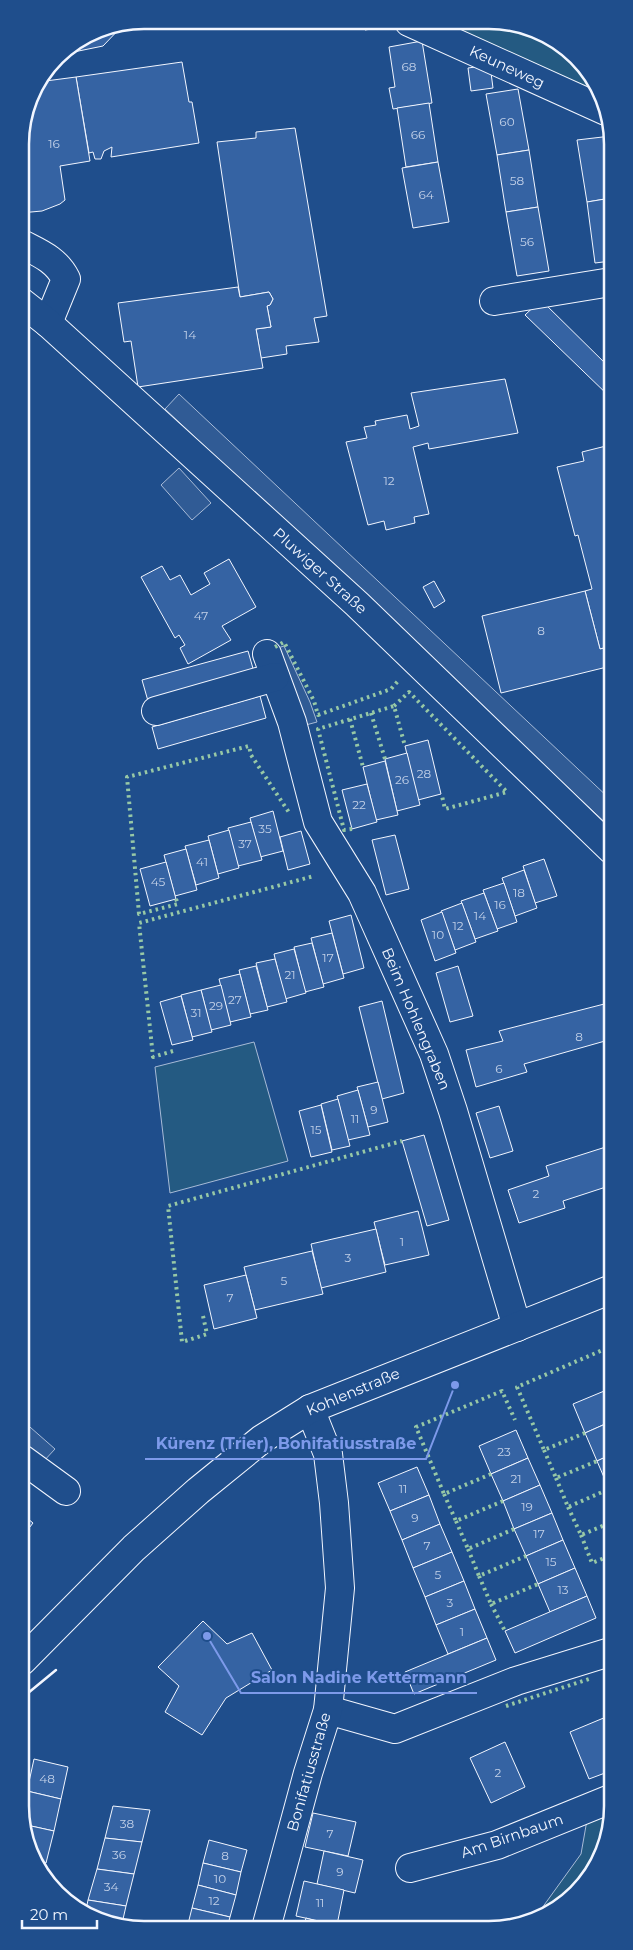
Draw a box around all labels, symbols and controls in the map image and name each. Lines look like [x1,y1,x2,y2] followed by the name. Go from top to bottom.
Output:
[467,41,548,92] street label: Keuneweg
[402,59,417,74] house number: 68
[499,114,515,129] house number: 60
[411,127,425,142] house number: 66
[48,136,60,151] house number: 16
[510,173,525,188] house number: 58
[418,187,434,202] house number: 64
[520,234,534,249] house number: 56
[184,327,196,342] house number: 14
[383,473,395,488] house number: 12
[269,523,371,618] street label: Pluwiger Straße
[194,608,208,623] house number: 47
[537,623,545,638] house number: 8
[417,766,432,781] house number: 28
[395,772,409,787] house number: 26
[352,797,366,812] house number: 22
[258,821,272,836] house number: 35
[238,836,252,851] house number: 37
[196,854,208,869] house number: 41
[151,874,166,889] house number: 45
[513,885,525,900] house number: 18
[494,897,506,912] house number: 16
[474,908,486,923] house number: 14
[452,918,464,933] house number: 12
[432,927,444,942] house number: 10
[378,945,455,1093] street label: Beim Hohlengraben
[322,950,334,965] house number: 17
[284,967,296,982] house number: 21
[228,992,242,1007] house number: 27
[209,998,223,1013] house number: 29
[190,1005,202,1020] house number: 31
[575,1029,583,1044] house number: 8
[495,1061,503,1076] house number: 6
[370,1102,378,1117] house number: 9
[351,1111,359,1126] house number: 11
[310,1122,322,1137] house number: 15
[533,1186,540,1201] house number: 2
[400,1234,404,1249] house number: 1
[345,1250,352,1265] house number: 3
[281,1273,288,1288] house number: 5
[226,1290,234,1305] house number: 7
[303,1363,402,1420] street label: Kohlenstraße
[145,1428,426,1459] callout: Kürenz (Trier), Bonifatiusstraße
[156,1434,416,1453] text: Kürenz (Trier), Bonifatiusstraße
[497,1444,511,1459] house number: 23
[510,1471,522,1486] house number: 21
[399,1481,407,1496] house number: 11
[521,1499,533,1514] house number: 19
[411,1510,419,1525] house number: 9
[533,1526,545,1541] house number: 17
[423,1538,431,1553] house number: 7
[545,1554,557,1569] house number: 15
[435,1567,442,1582] house number: 5
[557,1582,569,1597] house number: 13
[447,1595,454,1610] house number: 3
[460,1624,464,1639] house number: 1
[241,1662,477,1693] callout: Salon Nadine Kettermann
[251,1668,467,1687] text: Salon Nadine Kettermann
[282,1710,335,1834] street label: Bonifatiusstraße
[495,1765,502,1780] house number: 2
[39,1771,55,1786] house number: 48
[458,1809,565,1862] street label: Am Birnbaum
[120,1816,135,1831] house number: 38
[326,1826,334,1841] house number: 7
[112,1847,126,1862] house number: 36
[221,1848,229,1863] house number: 8
[336,1864,344,1879] house number: 9
[214,1871,226,1886] house number: 10
[104,1879,118,1894] house number: 34
[208,1893,220,1908] house number: 12
[316,1895,324,1910] house number: 11
[22,1898,98,1930] scale bar
[30,1905,68,1924] text: 20 m

